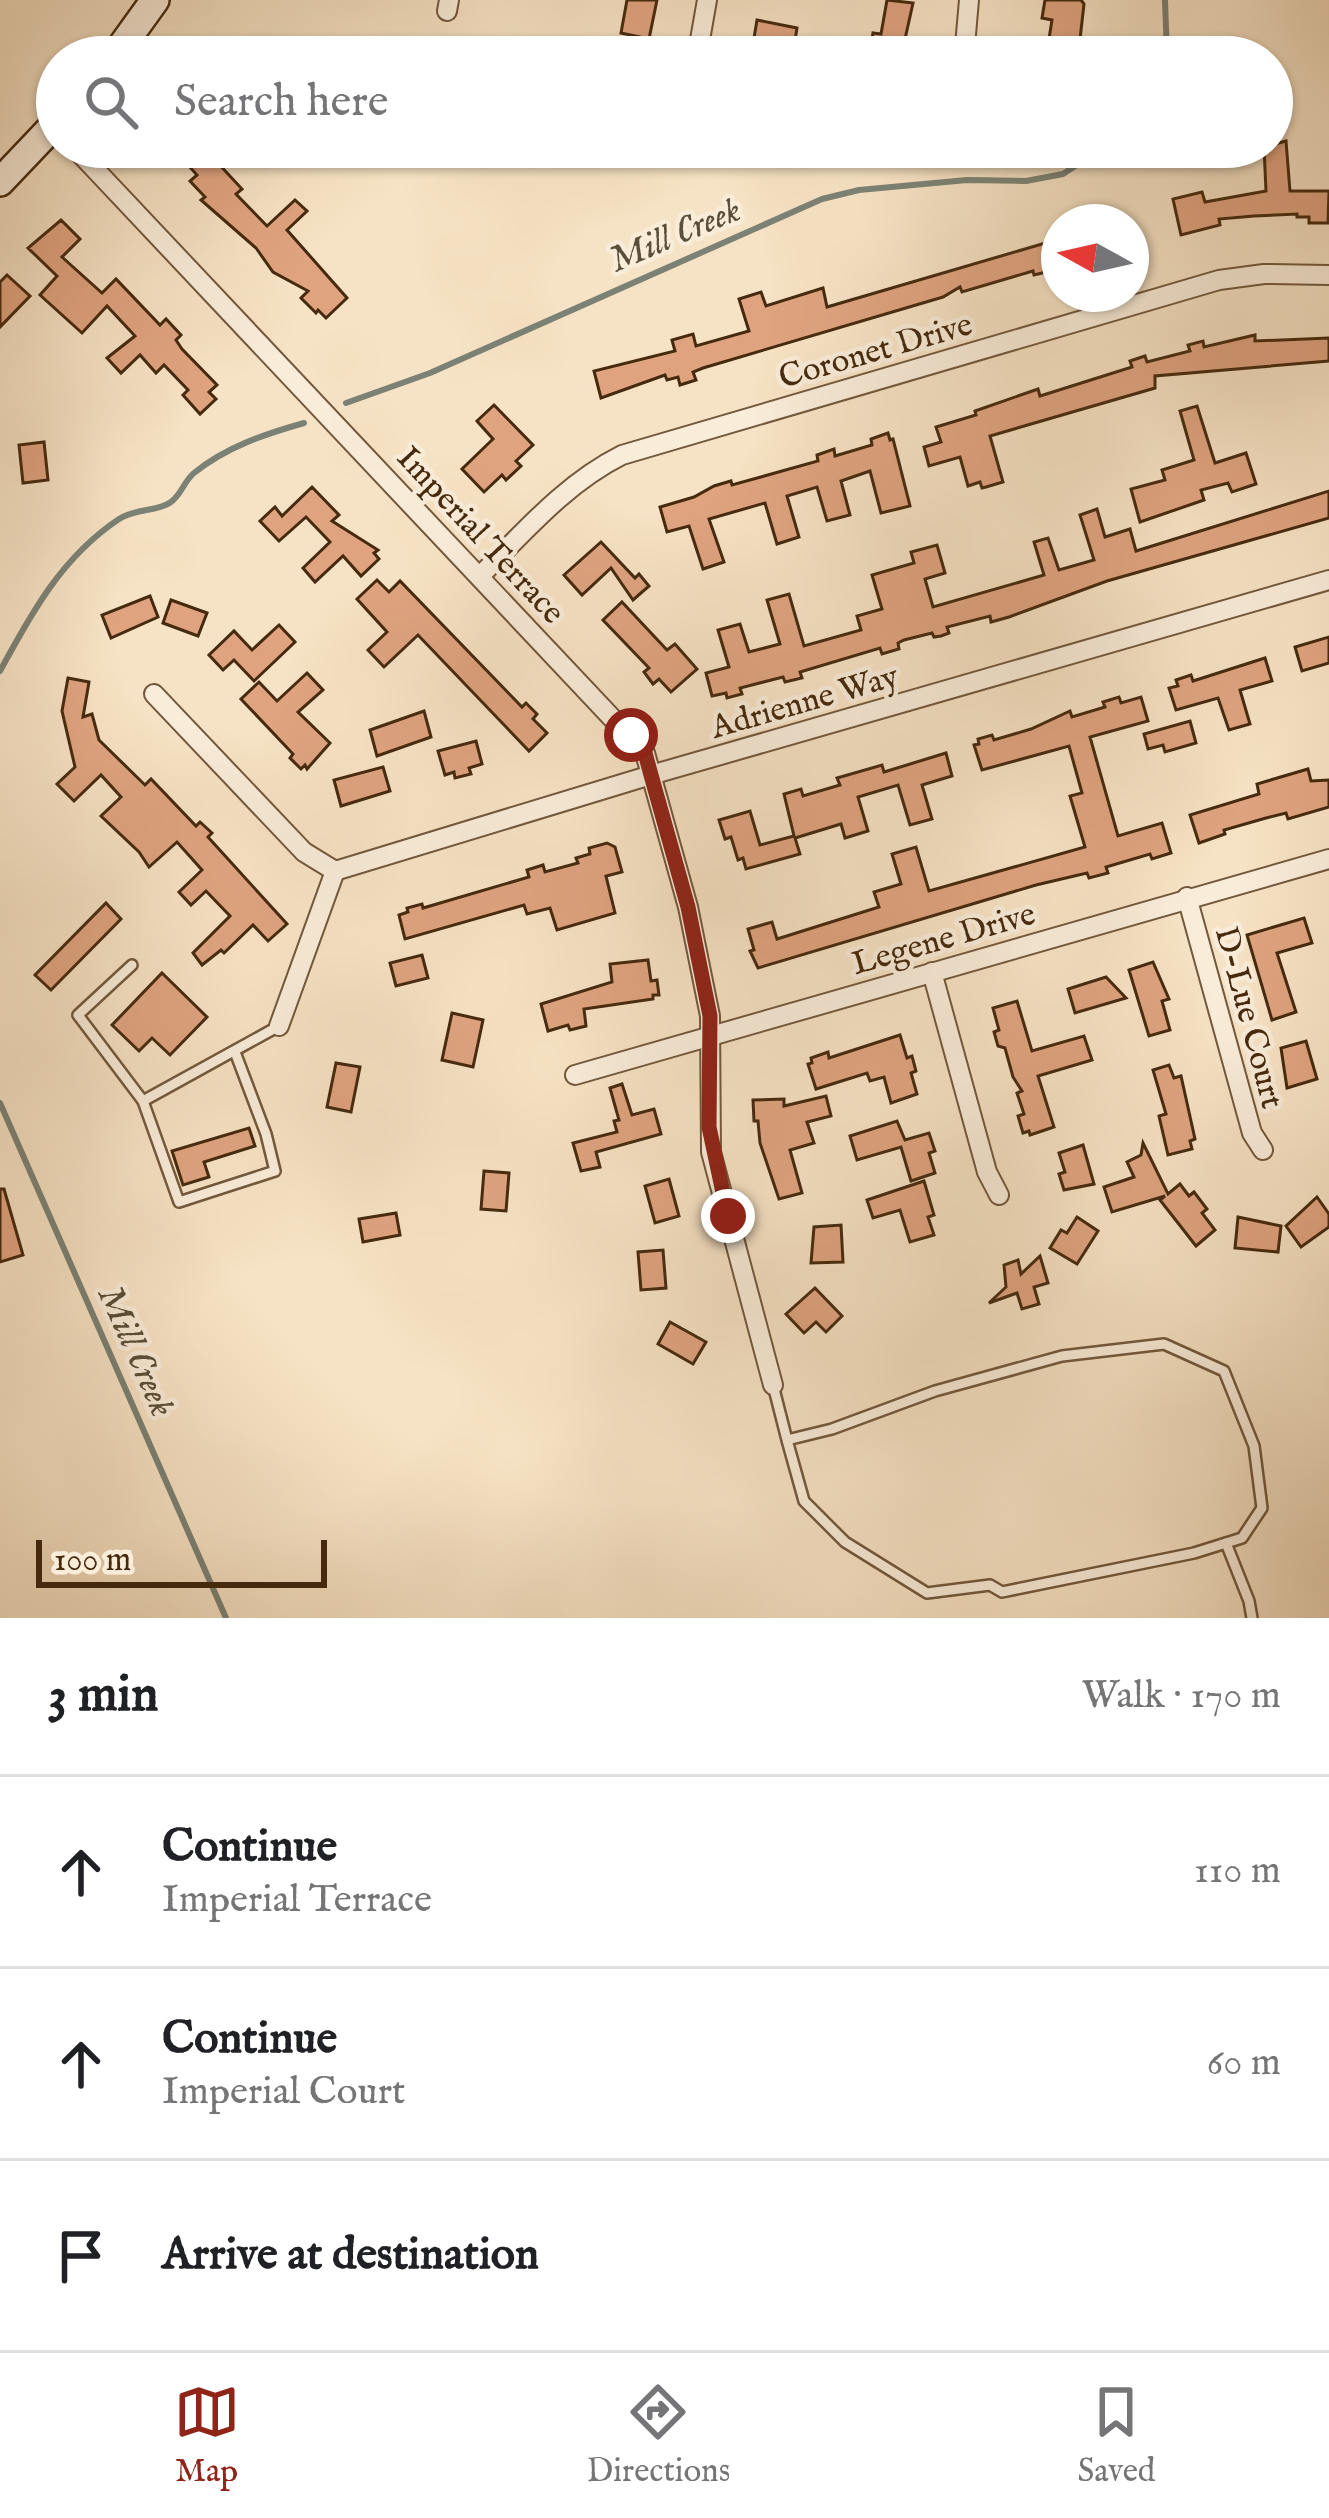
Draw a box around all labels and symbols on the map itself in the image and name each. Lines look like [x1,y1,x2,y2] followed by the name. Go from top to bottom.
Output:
[602,187,748,284] water label: Mill Creek
[1041,204,1149,312] north arrow
[774,304,977,400] street label: Coronet Drive
[387,438,573,634] street label: Imperial Terrace
[705,656,904,750] street label: Adrienne Way
[604,708,658,762] route start
[847,894,1040,986] street label: Legene Drive
[1204,922,1293,1113] street label: D-Lue Court
[701,1189,755,1243] route end
[86,1279,184,1424] water label: Mill Creek
[36,1534,327,1587] scale bar

